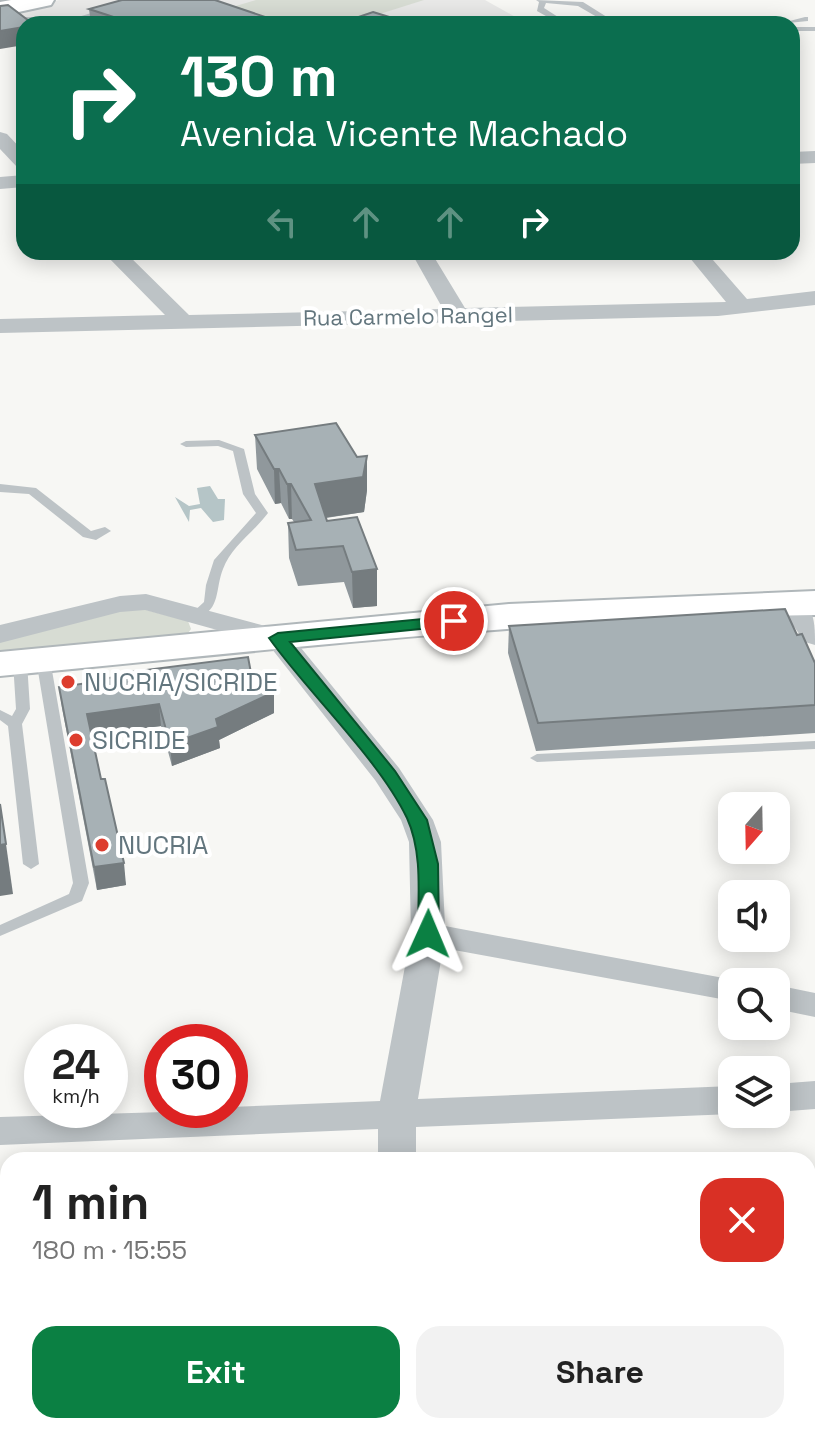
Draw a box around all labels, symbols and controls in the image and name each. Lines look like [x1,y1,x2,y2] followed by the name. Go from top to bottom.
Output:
[180,41,338,112] text: 130 m
[48,48,152,152] icon: right
[180,111,628,157] text: Avenida Vicente Machado
[260,200,304,244] icon: left
[344,200,388,244] icon: ahead
[428,200,472,244] icon: ahead
[512,200,556,244] icon: right
[303,300,513,332] street label: Rua Carmelo Rangel
[420,587,488,655] pin
[432,599,476,643] icon: arrive
[84,665,278,699] place label: NUCRIA/SICRIDE
[59,673,77,691] marker: NUCRIA/SICRIDE
[92,723,186,757] place label: SICRIDE
[67,731,85,749] marker: SICRIDE
[718,792,790,864] north arrow
[718,792,790,1128] map controls
[118,828,208,862] place label: NUCRIA
[93,836,111,854] marker: NUCRIA
[718,880,790,952] button: sound
[386,892,470,976] position arrow
[718,968,790,1040] button: search
[144,1024,248,1128] speed limit sign: 30
[52,1040,100,1091] text: 24
[718,1056,790,1128] button: layers
[52,1083,100,1109] text: km/h
[32,1172,149,1233] text: 1 min
[700,1178,784,1262] button: close
[32,1233,187,1267] text: 180 m · 15:55
[32,1326,400,1418] button: Exit
[416,1326,784,1418] button: Share

